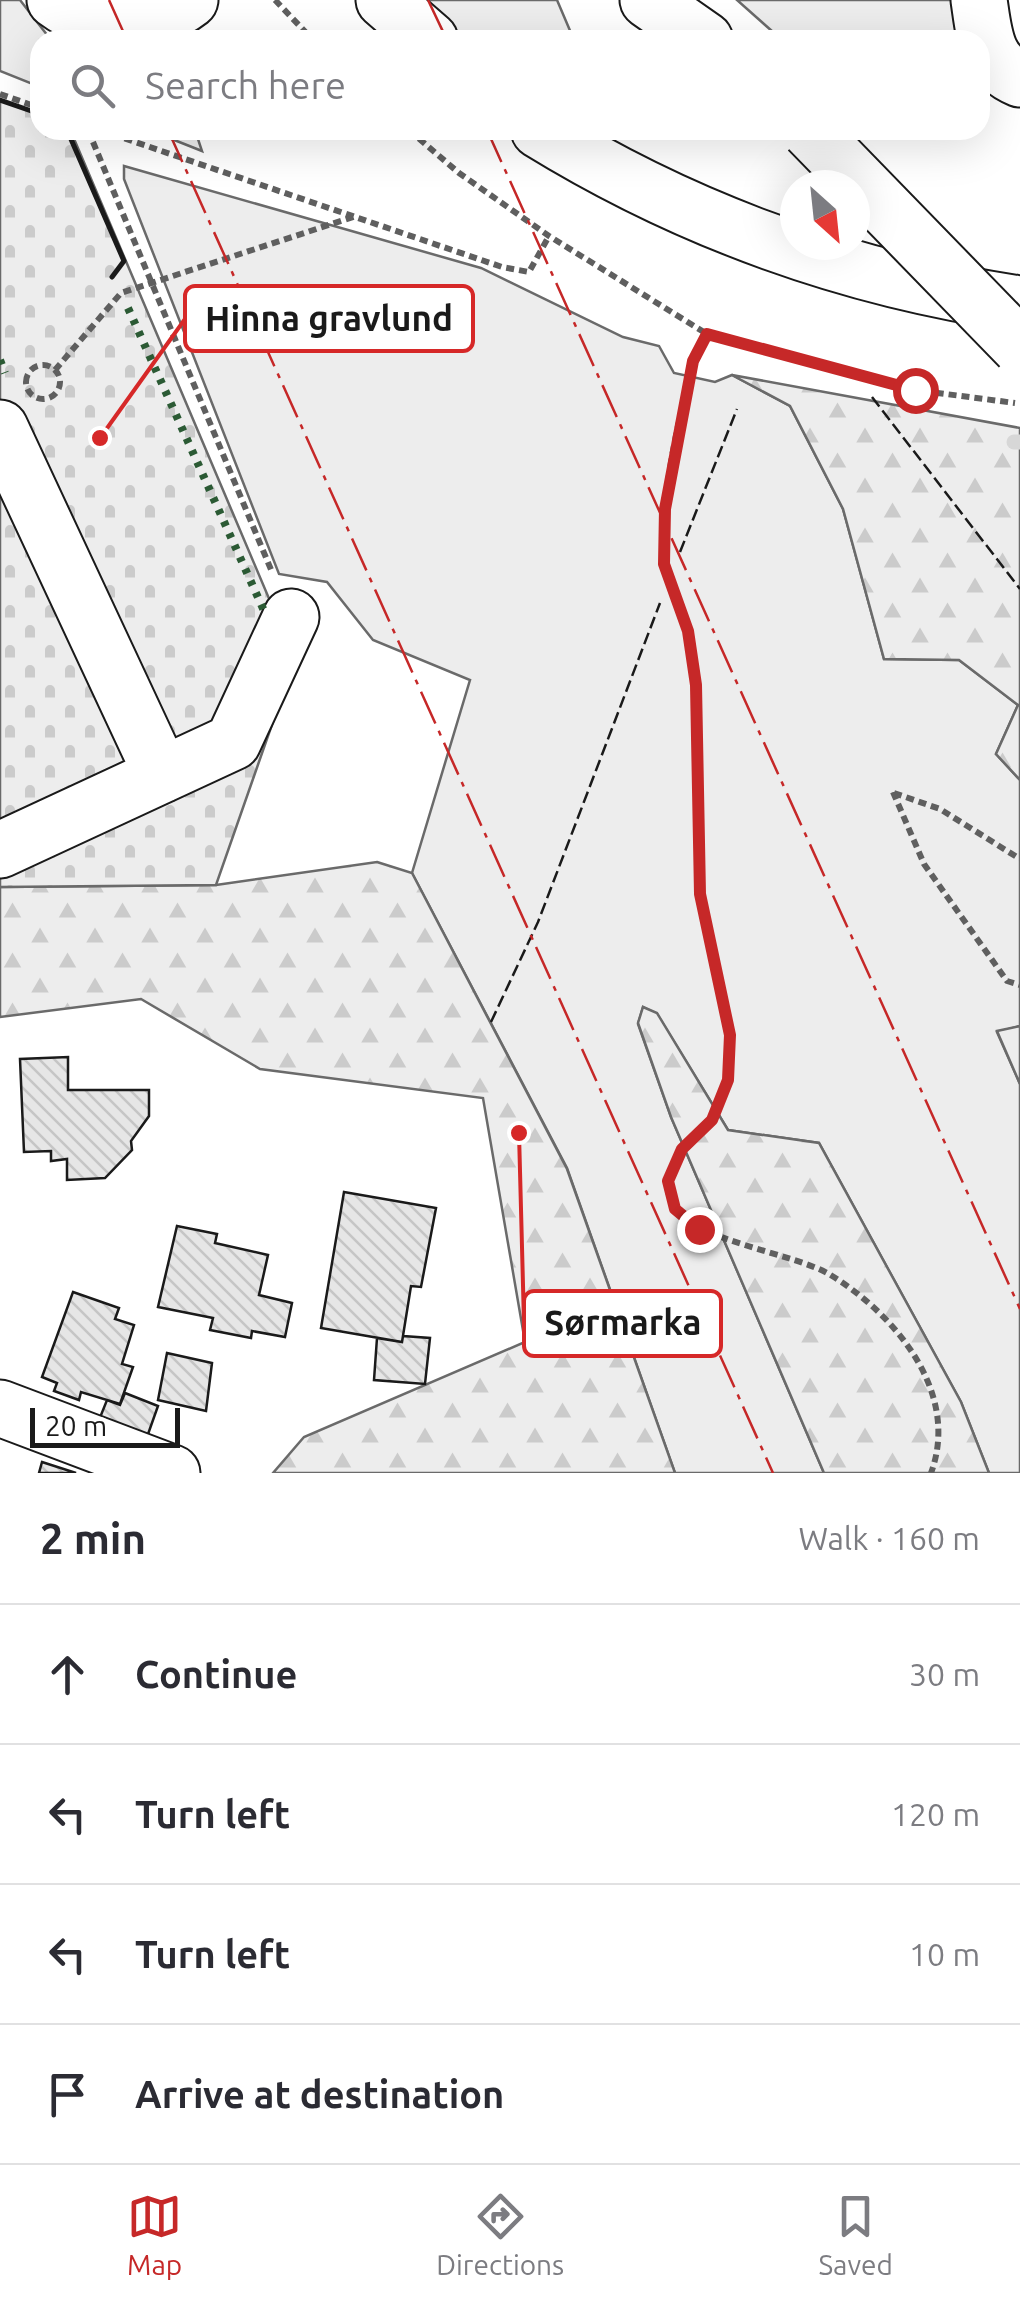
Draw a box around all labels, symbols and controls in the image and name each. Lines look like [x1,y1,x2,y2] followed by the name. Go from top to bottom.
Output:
[30,30,990,140] search box
[65,58,120,113] icon: search
[145,64,346,106] text: Search here
[780,170,870,260] north arrow
[185,286,473,351] callout: Hinna gravlund
[205,298,453,338] text: Hinna gravlund
[893,368,939,414] route start
[677,1207,723,1253] route end
[524,1291,721,1356] callout: Sørmarka
[544,1302,702,1342] text: Sørmarka
[30,1403,180,1448] scale bar
[45,1410,107,1441] text: 20 m
[40,1515,146,1562] text: 2 min
[798,1520,980,1556] text: Walk · 160 m
[40,1647,95,1702] icon: ahead
[135,1653,297,1695] text: Continue
[909,1656,980,1692] text: 30 m
[40,1787,95,1842] icon: left
[135,1793,290,1835] text: Turn left
[891,1796,980,1832] text: 120 m
[40,1927,95,1982] icon: left
[135,1933,290,1975] text: Turn left
[909,1936,980,1972] text: 10 m
[40,2067,95,2122] icon: arrive
[135,2073,504,2115] text: Arrive at destination
[127,2189,182,2280] tab: Map
[436,2189,564,2280] tab: Directions
[818,2189,893,2280] tab: Saved

